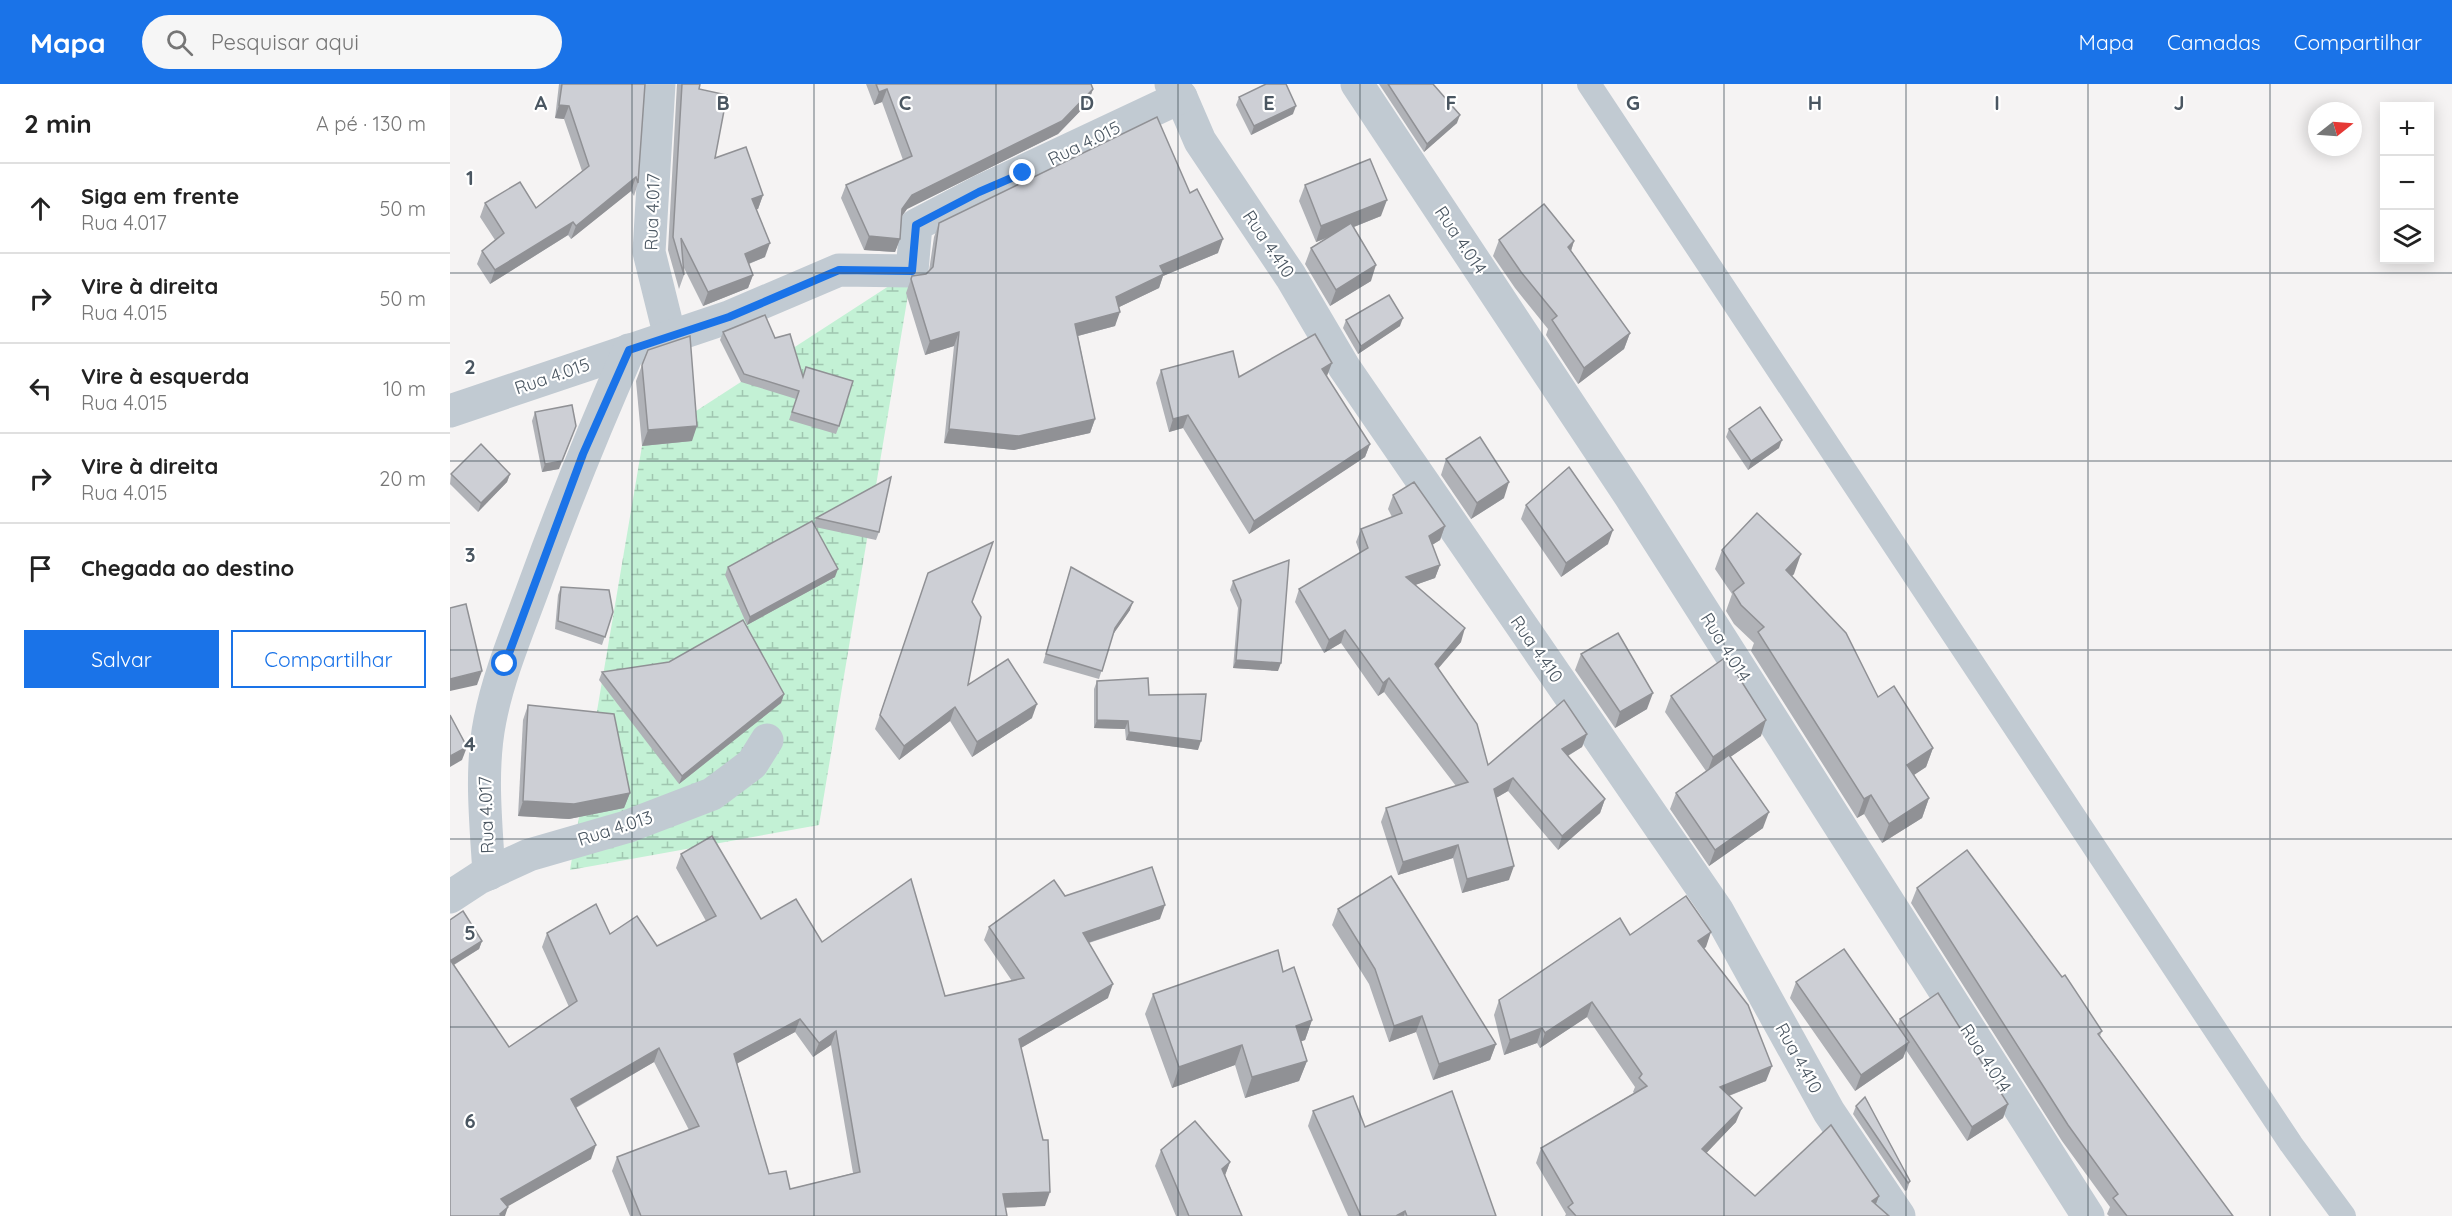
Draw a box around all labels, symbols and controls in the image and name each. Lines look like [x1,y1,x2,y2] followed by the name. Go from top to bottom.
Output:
[142,15,562,69] search box
[30,25,106,60] text: Mapa
[163,26,196,59] icon: search
[211,28,359,56] text: Pesquisar aqui
[2079,29,2134,55] text: Mapa
[2167,29,2261,55] text: Camadas
[2294,29,2422,55] text: Compartilhar
[535,90,548,115] text: A
[716,90,730,115] text: B
[899,90,912,115] text: C
[1080,90,1094,115] text: D
[1263,90,1275,115] text: E
[1445,90,1457,115] text: F
[1626,90,1640,115] text: G
[1808,90,1822,115] text: H
[1994,90,2000,115] text: I
[2173,90,2185,115] text: J
[2308,102,2362,156] north arrow
[2380,102,2434,264] map controls
[2380,102,2434,156] button: +
[24,107,92,140] text: 2 min
[316,111,426,136] text: A pé · 130 m
[1044,116,1124,170] street label: Rua 4.015
[2380,156,2434,210] button: −
[1009,159,1035,185] route end
[466,165,474,190] text: 1
[639,173,665,251] street label: Rua 4.017
[81,182,239,210] text: Siga em frente
[24,192,57,225] icon: ahead
[380,196,426,221] text: 50 m
[1430,202,1492,278] street label: Rua 4.014
[1238,206,1300,282] street label: Rua 4.410
[81,210,167,235] text: Rua 4.017
[2380,210,2434,264] button: layers
[81,272,218,300] text: Vire à direita
[24,282,57,315] icon: right
[380,286,426,311] text: 50 m
[81,300,168,325] text: Rua 4.015
[511,352,593,400] street label: Rua 4.015
[464,354,476,379] text: 2
[81,362,249,390] text: Vire à esquerda
[24,372,57,405] icon: left
[383,376,426,401] text: 10 m
[81,390,168,415] text: Rua 4.015
[81,452,218,480] text: Vire à direita
[24,462,57,495] icon: right
[379,466,426,491] text: 20 m
[81,480,168,505] text: Rua 4.015
[465,542,475,567] text: 3
[24,552,57,585] icon: arrive
[81,554,294,582] text: Chegada ao destino
[1696,608,1756,686] street label: Rua 4.014
[1506,611,1568,687] street label: Rua 4.410
[24,630,219,688] button: Salvar
[231,630,426,688] button: Compartilhar
[491,650,517,676] route start
[464,731,476,756] text: 4
[473,776,499,854] street label: Rua 4.017
[575,805,655,851] street label: Rua 4.013
[464,920,476,945] text: 5
[1770,1019,1828,1097] street label: Rua 4.410
[1955,1019,2017,1097] street label: Rua 4.014
[464,1108,476,1133] text: 6

